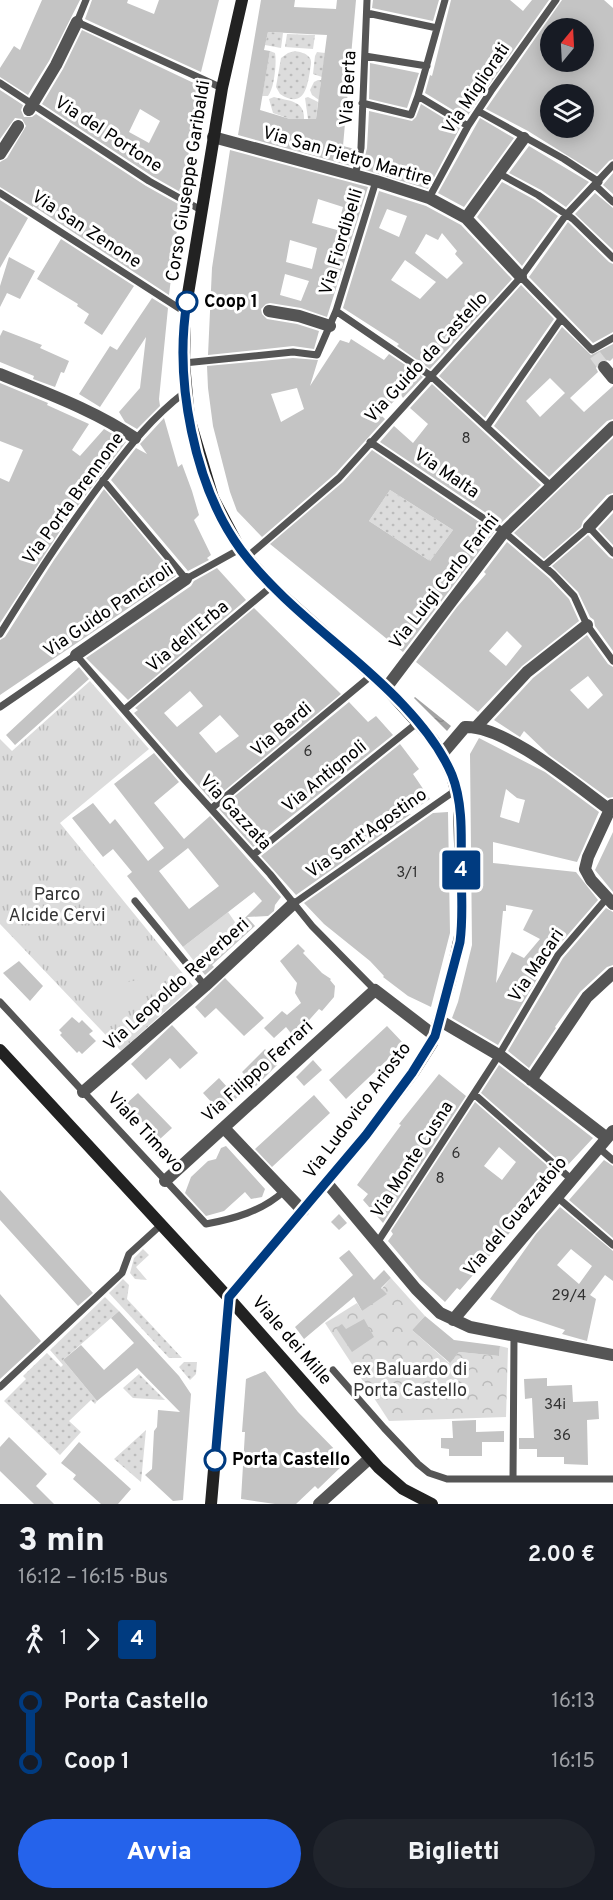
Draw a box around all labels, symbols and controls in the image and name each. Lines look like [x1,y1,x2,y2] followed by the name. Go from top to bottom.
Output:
[540,18,594,72] north arrow
[540,18,594,138] map controls
[438,39,516,139] street label: Via Migliorati
[336,50,362,126] street label: Via Berta
[162,79,216,283] street label: Corso Giuseppe Garibaldi
[540,84,594,138] button: layers
[50,92,166,178] street label: Via del Portone
[260,122,434,192] street label: Via San Pietro Martire
[27,186,145,274] street label: Via San Zenone
[315,186,369,298] street label: Via Fiordibelli
[360,288,494,428] street label: Via Guido da Castello
[176,291,198,313] marker: Coop 1
[204,291,258,314] place label: Coop 1
[18,428,130,570] street label: Via Porta Brennone
[461,430,471,449] house number: 8
[409,444,483,504] street label: Via Malta
[385,510,505,654] street label: Via Luigi Carlo Farini
[40,559,178,663] street label: Via Guido Panciroli
[142,596,234,678] street label: Via dell'Erba
[247,698,317,762] street label: Via Bardi
[278,736,372,818] street label: Via Antignoli
[304,743,313,762] house number: 6
[194,770,276,856] street label: Via Gazzata
[302,784,432,884] street label: Via Sant'Agostino
[442,850,480,890] line badge: 4
[454,857,468,884] text: 4
[396,864,418,883] house number: 3/1
[8,884,106,928] park label: Parco Alcide Cervi
[99,914,255,1056] street label: Via Leopoldo Reverberi
[504,925,570,1007] street label: Via Macari
[198,1016,318,1128] street label: Via Filippo Ferrari
[299,1038,417,1184] street label: Via Ludovico Ariosto
[102,1088,188,1178] street label: Viale Timavo
[367,1097,459,1223] street label: Via Monte Cusna
[452,1145,461,1164] house number: 6
[459,1152,573,1282] street label: Via del Guazzatoio
[435,1170,445,1189] house number: 8
[552,1287,586,1306] house number: 29/4
[246,1292,336,1390] street label: Viale dei Mille
[353,1359,467,1403] park label: ex Baluardo di Porta Castello
[544,1396,566,1415] house number: 34i
[553,1427,571,1446] house number: 36
[204,1449,226,1471] marker: Porta Castello
[232,1449,350,1472] place label: Porta Castello
[18,1521,105,1563] text: 3 min
[528,1542,595,1569] text: 2.00 €
[18,1565,168,1591] text: 16:12 – 16:15 · Bus
[18,1623,51,1656] icon: walk
[76,1623,109,1656] icon: forward
[60,1626,67,1652] text: 1
[130,1626,144,1653] text: 4
[64,1689,208,1716] text: Porta Castello
[552,1689,595,1715] text: 16:13
[64,1749,130,1776] text: Coop 1
[551,1749,595,1775] text: 16:15
[18,1819,301,1888] button: Avvia
[313,1819,595,1888] button: Biglietti

